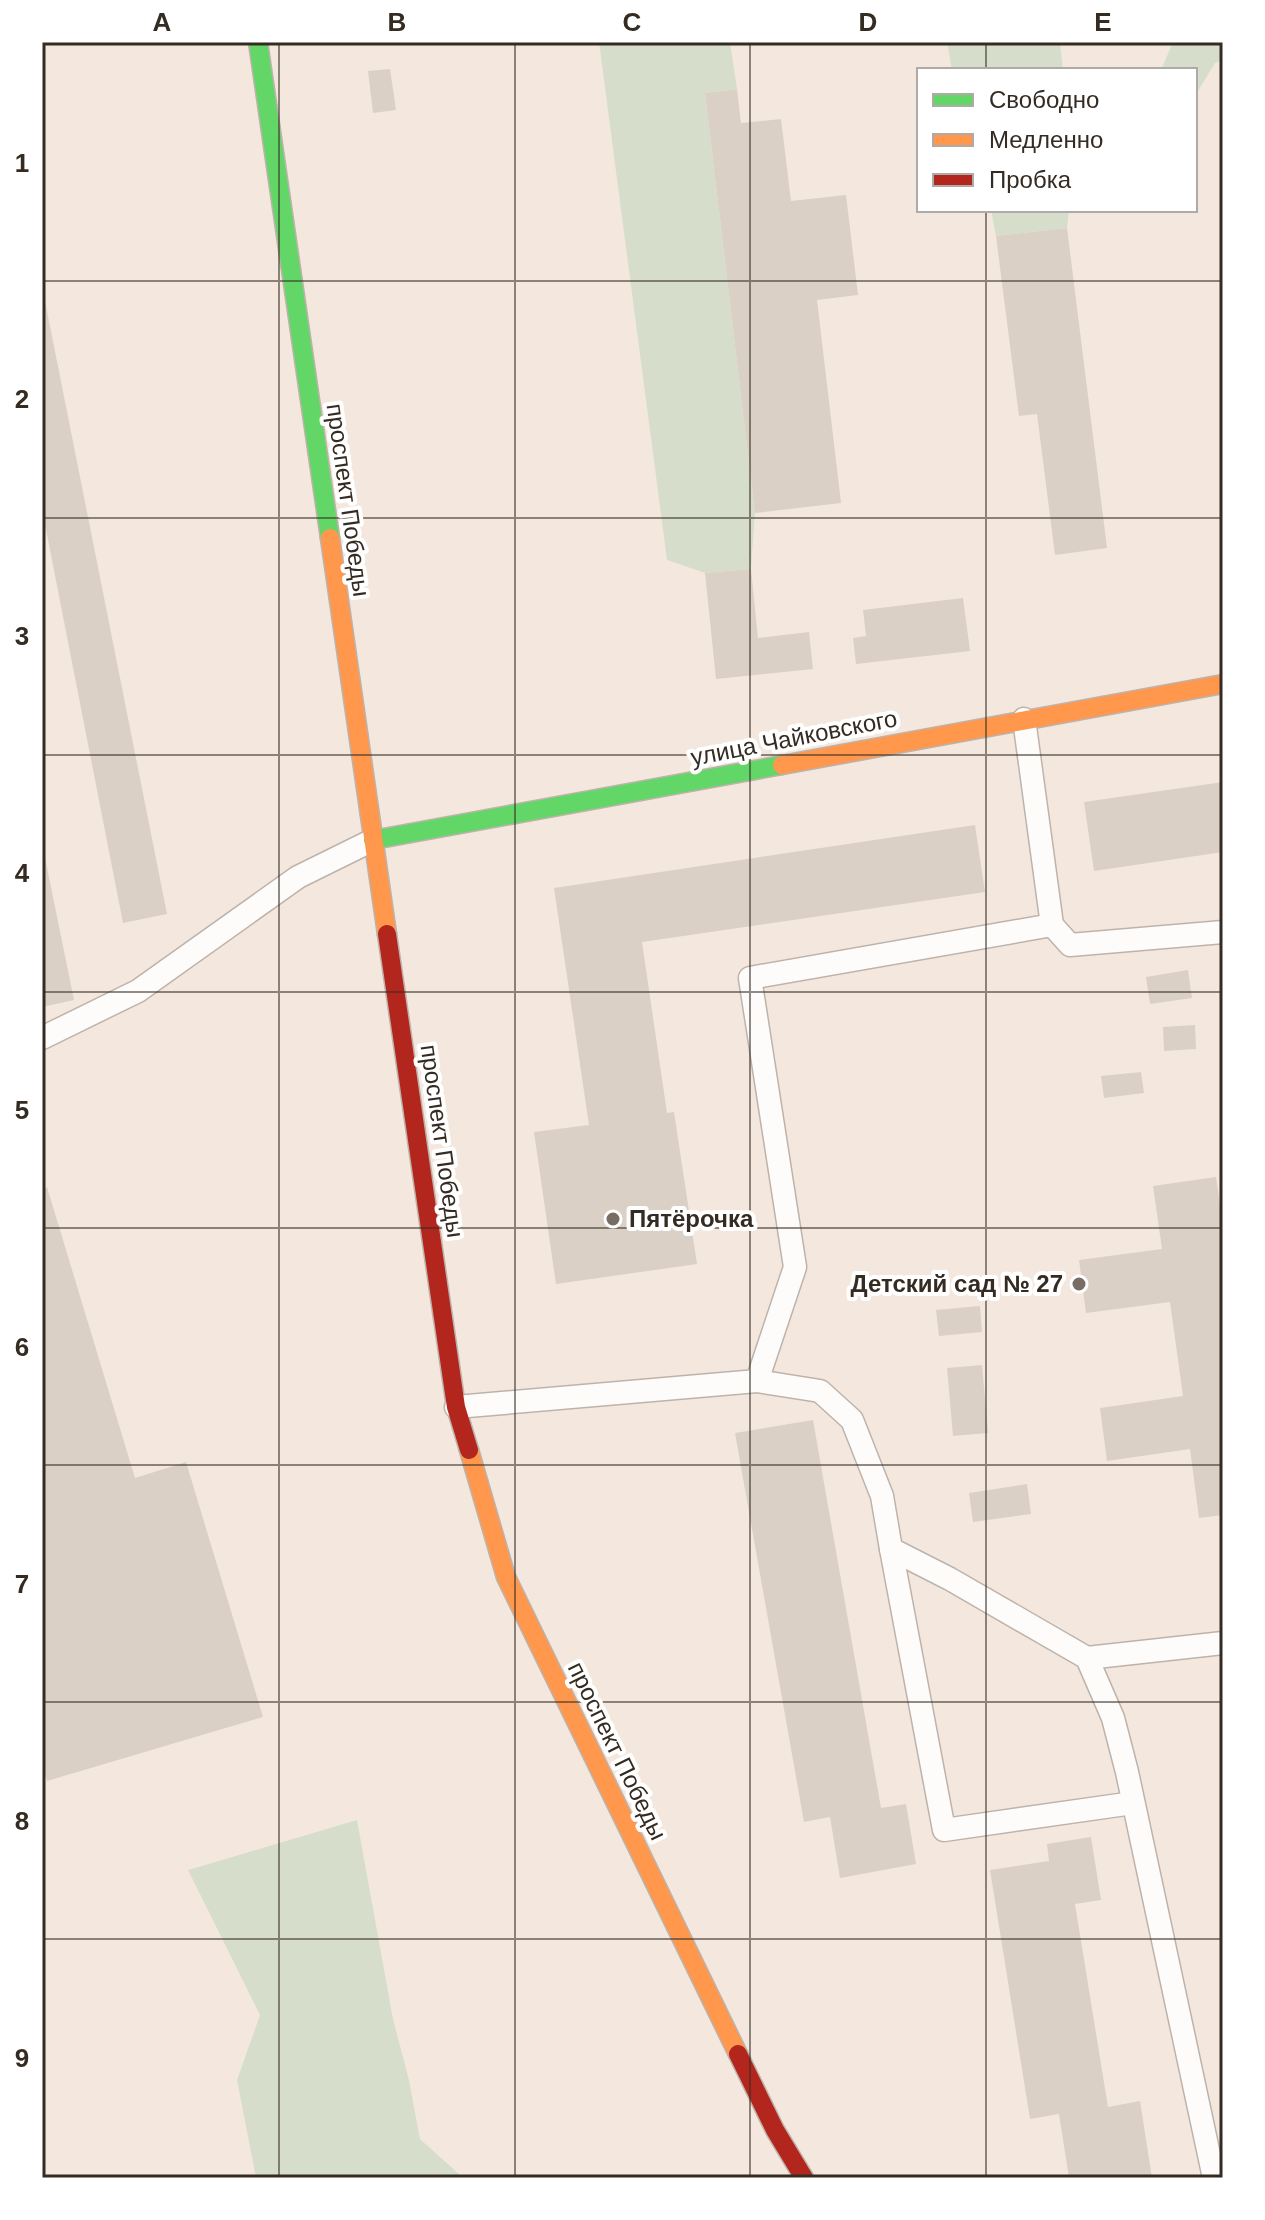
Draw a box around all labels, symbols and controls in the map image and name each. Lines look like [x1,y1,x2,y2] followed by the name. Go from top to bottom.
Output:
[153,7,172,37] text: A
[388,7,406,37] text: B
[623,7,642,37] text: C
[859,7,877,37] text: D
[1094,7,1112,37] text: E
[917,68,1197,212] legend
[989,86,1099,113] text: Свободно
[989,126,1103,153] text: Медленно
[15,148,29,178] text: 1
[989,166,1072,193] text: Пробка
[15,384,29,414] text: 2
[322,402,375,598] street label: проспект Победы
[15,621,29,651] text: 3
[688,704,899,771] street label: улица Чайковского
[15,858,30,888] text: 4
[416,1043,469,1239] street label: проспект Победы
[15,1095,29,1125] text: 5
[629,1205,754,1232] place label: Пятёрочка
[604,1210,622,1228] marker: Пятёрочка
[851,1270,1063,1297] place label: Детский сад № 27
[1070,1275,1088,1293] marker: Детский сад № 27
[15,1332,29,1362] text: 6
[15,1569,29,1599] text: 7
[563,1657,672,1844] street label: проспект Победы
[15,1806,29,1836] text: 8
[15,2043,29,2073] text: 9

